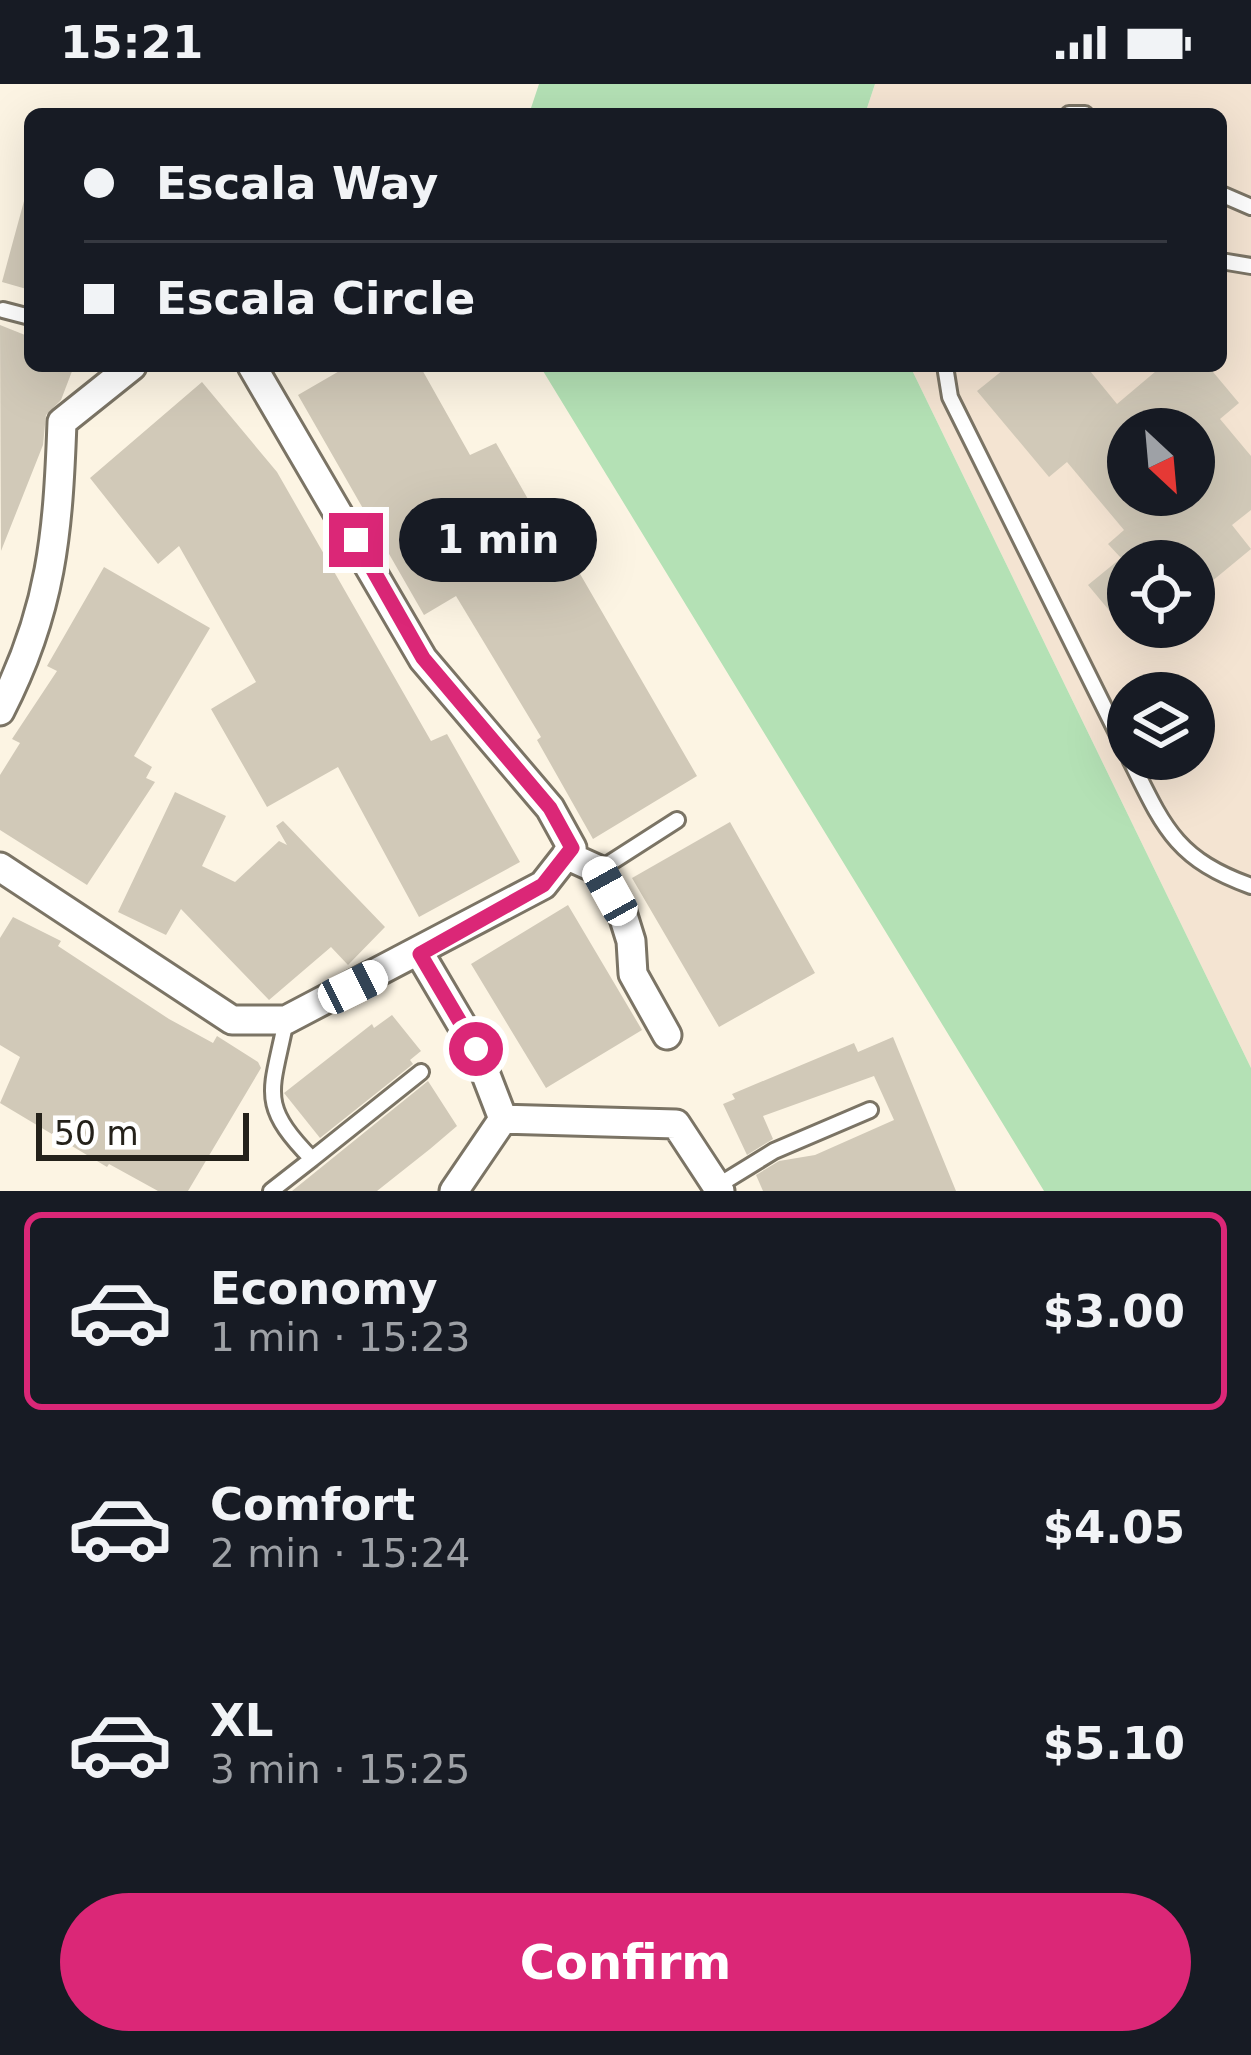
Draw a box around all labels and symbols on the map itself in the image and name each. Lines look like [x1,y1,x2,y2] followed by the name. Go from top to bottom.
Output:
[1107,408,1215,516] north arrow
[398,498,596,582] callout: 1 min
[329,513,383,567] route end
[577,851,643,931] car
[313,955,393,1019] car
[449,1022,503,1076] route start
[36,1107,249,1160] scale bar

